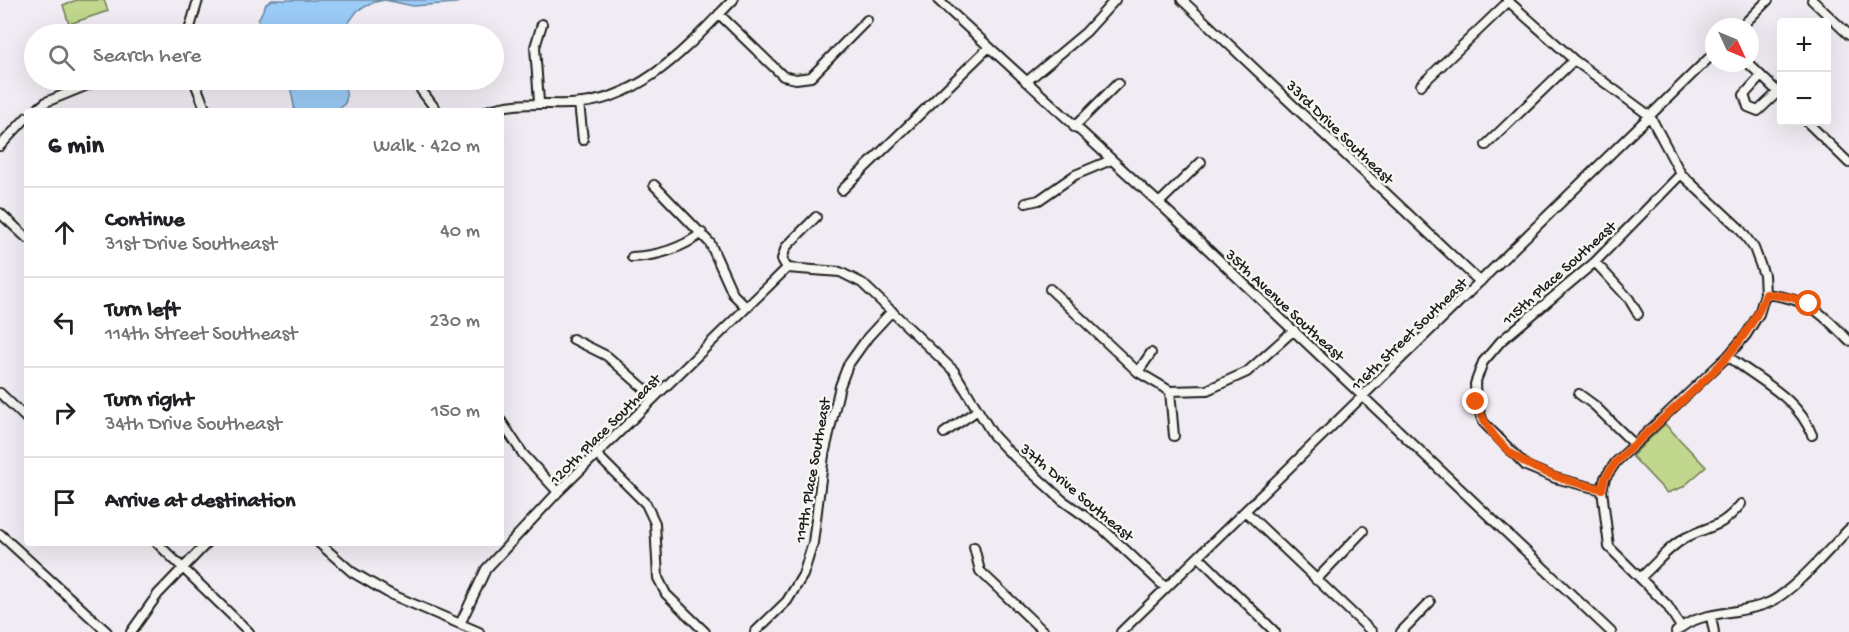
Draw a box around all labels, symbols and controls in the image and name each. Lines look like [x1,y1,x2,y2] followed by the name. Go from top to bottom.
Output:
[1705,18,1759,72] north arrow
[1777,18,1831,126] map controls
[1777,18,1831,72] button: +
[24,24,504,90] search box
[45,41,78,74] icon: search
[93,44,201,70] text: Search here
[1777,72,1831,126] button: −
[1280,77,1397,191] street label: 33rd Drive Southeast
[48,132,104,163] text: 6 min
[373,136,480,159] text: Walk · 420 m
[105,208,185,234] text: Continue
[48,216,81,249] icon: ahead
[1499,217,1622,331] street label: 115th Place Southeast
[440,221,480,244] text: 40 m
[105,234,277,257] text: 31st Drive Southeast
[1220,246,1348,368] street label: 35th Avenue Southeast
[1348,274,1474,397] street label: 116th Street Southeast
[1795,290,1821,316] route start
[105,298,179,324] text: Turn left
[48,306,81,339] icon: left
[430,311,480,334] text: 230 m
[105,324,297,347] text: 114th Street Southeast
[546,370,667,491] street label: 120th Place Southeast
[105,388,193,414] text: Turn right
[1462,388,1488,414] route end
[792,395,837,545] street label: 119th Place Southeast
[48,396,81,429] icon: right
[431,401,480,424] text: 150 m
[105,414,282,437] text: 34th Drive Southeast
[1014,440,1137,548] street label: 37th Drive Southeast
[48,486,81,519] icon: arrive
[105,489,295,515] text: Arrive at destination

